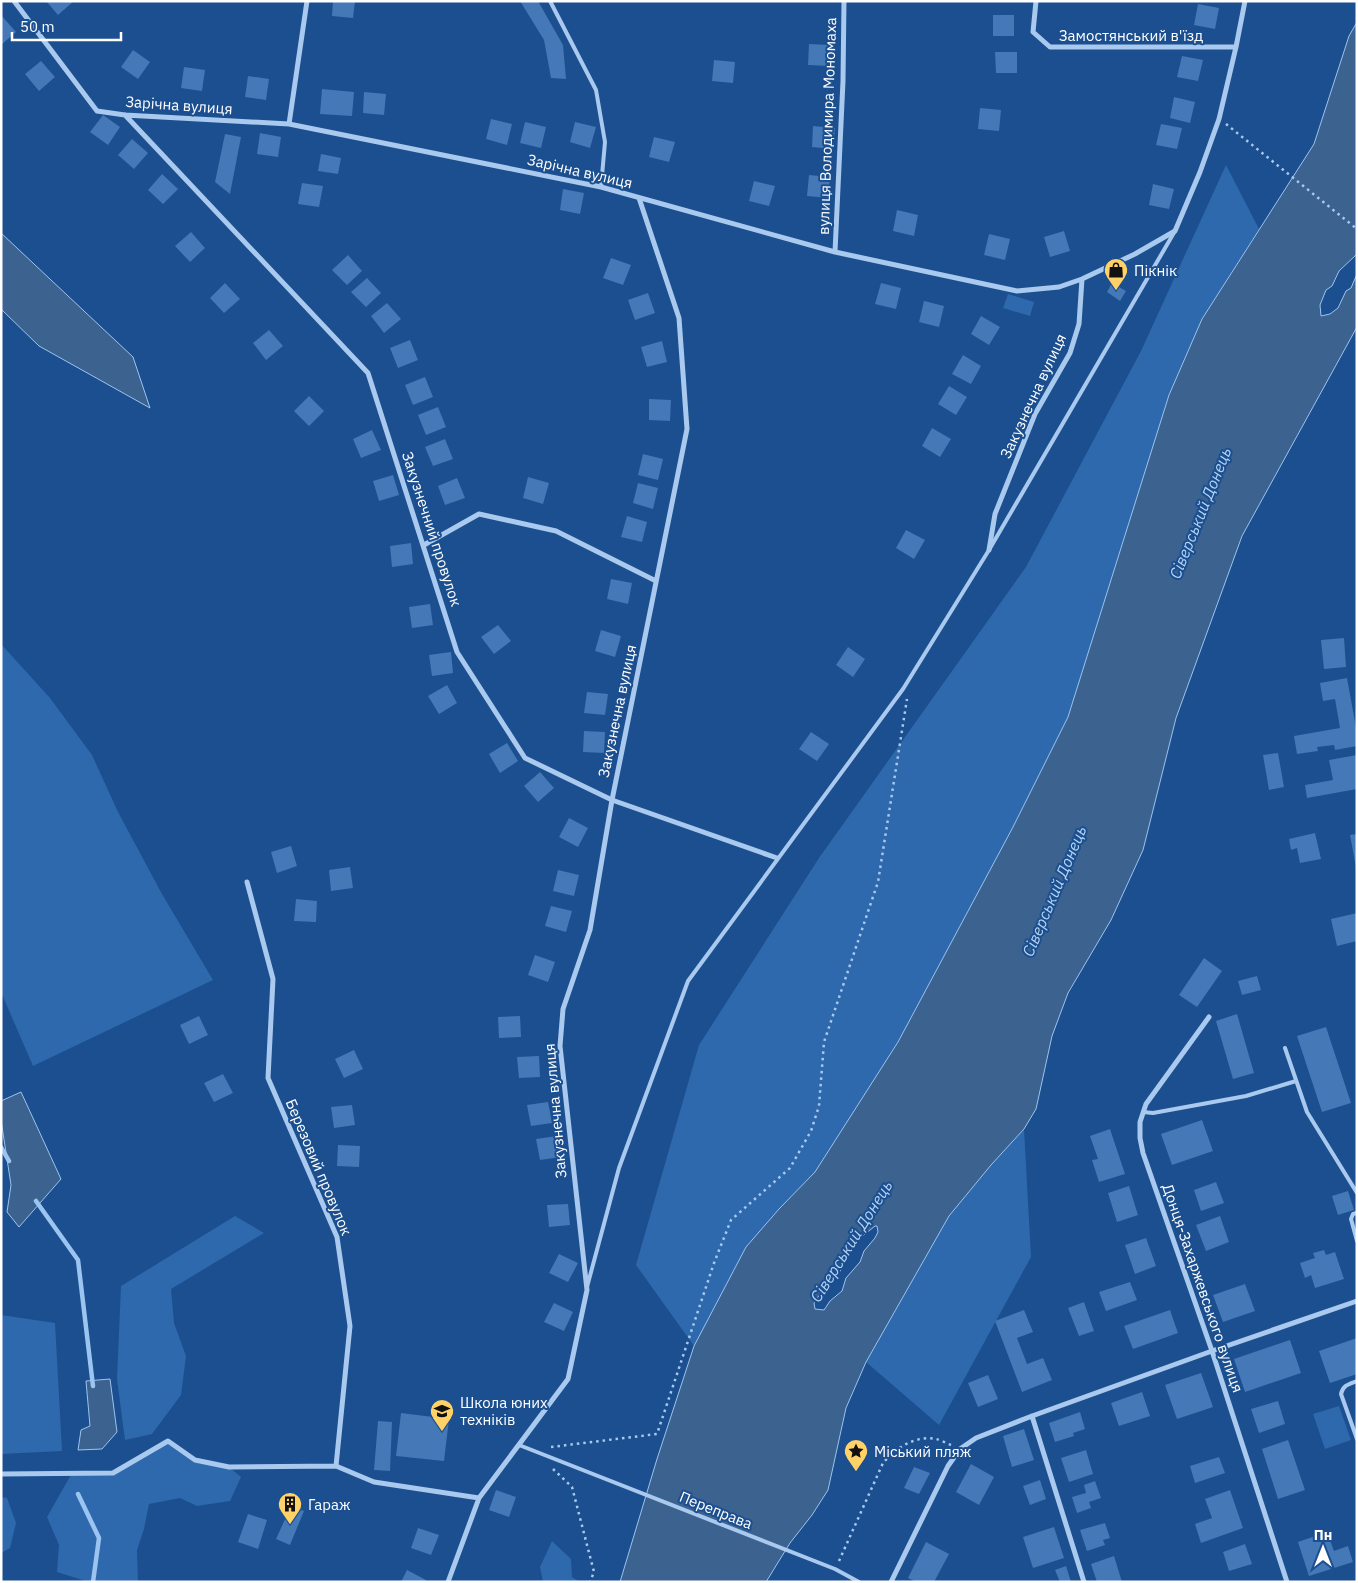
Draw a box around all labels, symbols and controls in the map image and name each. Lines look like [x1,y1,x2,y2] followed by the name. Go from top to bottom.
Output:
[12,10,121,42] scale bar
[20,17,55,36] text: 50 m
[814,17,840,235] street label: вулиця Володимира Мономаха
[1059,26,1203,45] street label: Замостянський в'їзд
[125,92,233,118] street label: Зарічна вулиця
[525,150,635,192] street label: Зарічна вулиця
[1103,257,1129,291] shop icon: Пікнік
[1134,261,1177,280] place label: Пікнік
[996,331,1070,461] street label: Закузнечна вулиця
[1165,444,1235,582] water label: Сіверський Донець
[398,449,466,609] street label: Закузнечний провулок
[594,643,640,779] street label: Закузнечна вулиця
[1017,823,1091,959] water label: Сіверський Донець
[540,1043,570,1179] street label: Закузнечна вулиця
[282,1096,356,1238] street label: Березовий провулок
[805,1176,897,1306] water label: Сіверський Донець
[1158,1181,1248,1395] street label: Донця-Захаржевського вулиця
[460,1393,548,1429] place label: Школа юних техніків
[429,1398,455,1432] school or university icon: Школа юних техніків
[843,1438,869,1472] place icon: Міський пляж
[874,1442,971,1461] place label: Міський пляж
[677,1487,755,1533] street label: Переправа
[277,1491,303,1525] building icon: Гараж
[308,1495,350,1514] place label: Гараж
[1298,1523,1348,1573] north arrow
[1314,1526,1332,1544] text: Пн

